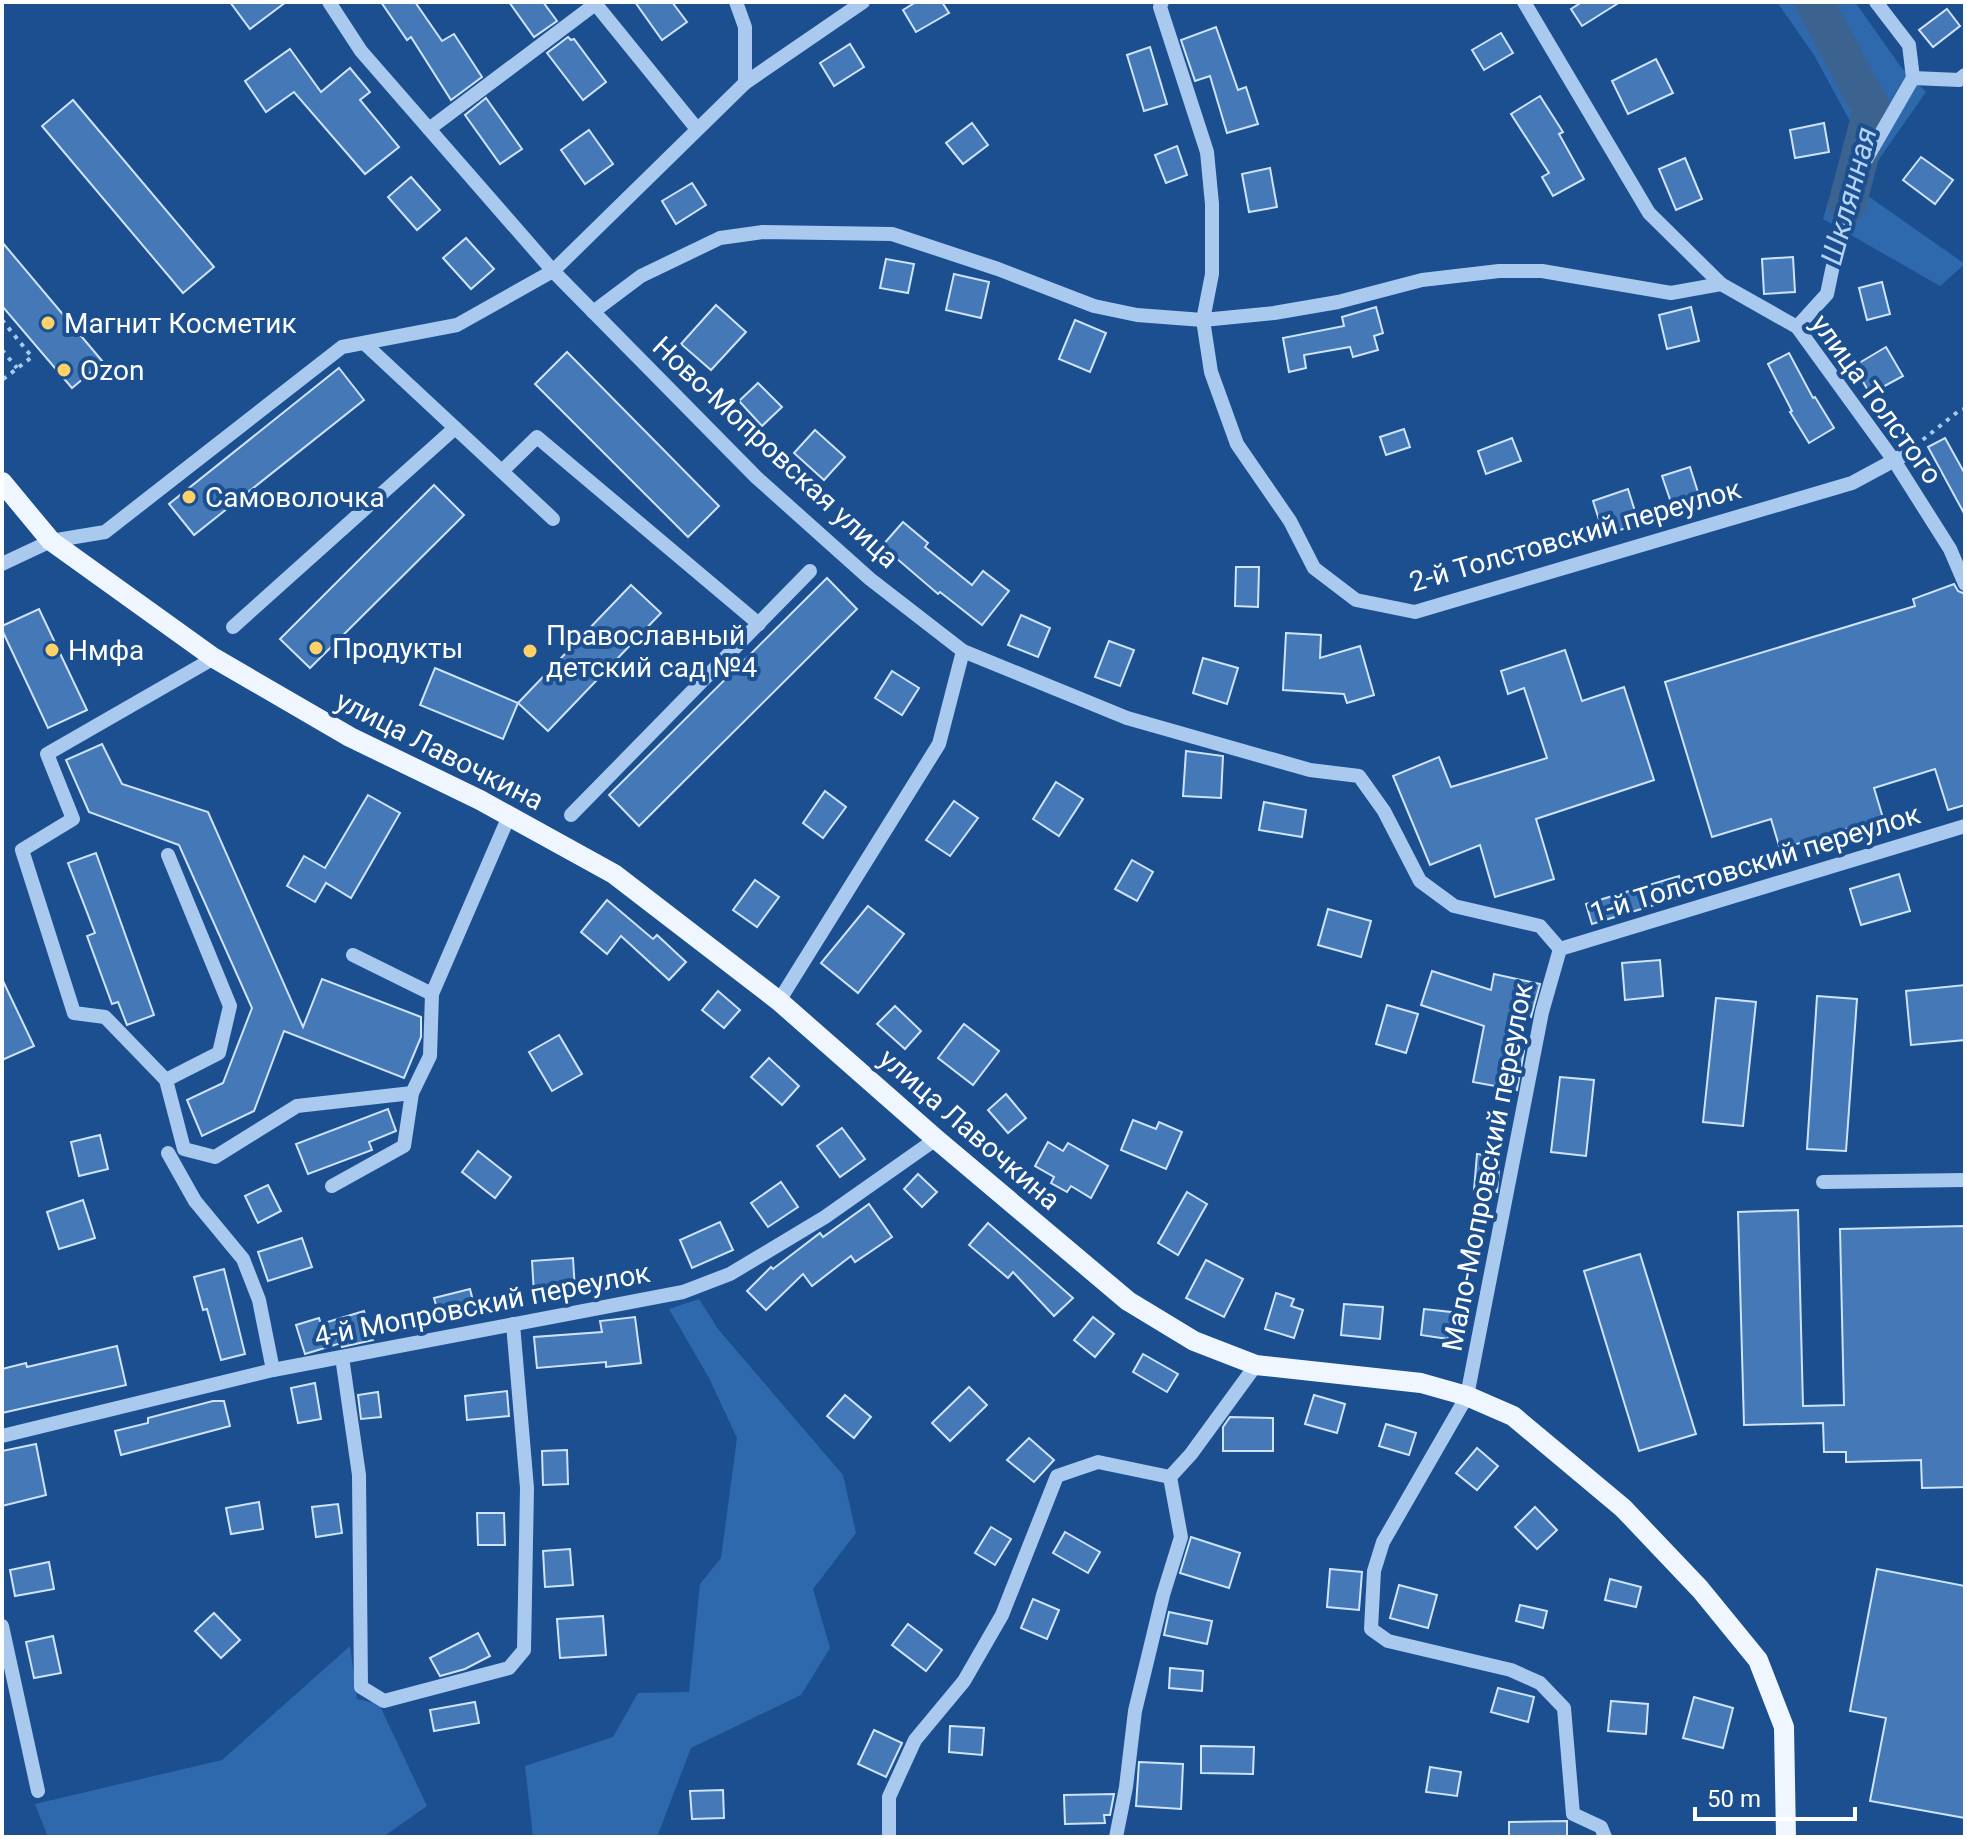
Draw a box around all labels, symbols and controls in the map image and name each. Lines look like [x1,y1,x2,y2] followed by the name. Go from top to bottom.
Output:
[1813,123,1884,269] water label: Шклянная
[64,307,297,340] place label: Магнит Косметик
[1804,308,1949,491] street label: улица Толстого
[39,314,57,332] marker: Магнит Косметик
[646,330,905,575] street label: Ново-Мопровская улица
[80,354,144,387] place label: Ozon
[55,361,73,379] marker: Ozon
[1406,472,1745,599] street label: 2-й Толстовский переулок
[205,481,385,514] place label: Самоволочка
[180,488,198,506] marker: Самоволочка
[546,619,758,684] place label: Православный детский сад №4
[332,632,463,665] place label: Продукты
[68,634,144,667] place label: Нмфа
[307,639,325,657] marker: Продукты
[43,641,61,659] marker: Нмфа
[521,642,539,660] marker: Православный детский сад №4
[330,684,549,817] street label: улица Лавочкина
[1586,798,1924,929] street label: 1-й Толстовский переулок
[1436,980,1539,1354] street label: Мало-Мопровский переулок
[873,1042,1067,1217] street label: улица Лавочкина
[311,1256,653,1353] street label: 4-й Мопровский переулок
[1695,1771,1855,1821] scale bar
[1707,1785,1761,1813] text: 50 m

